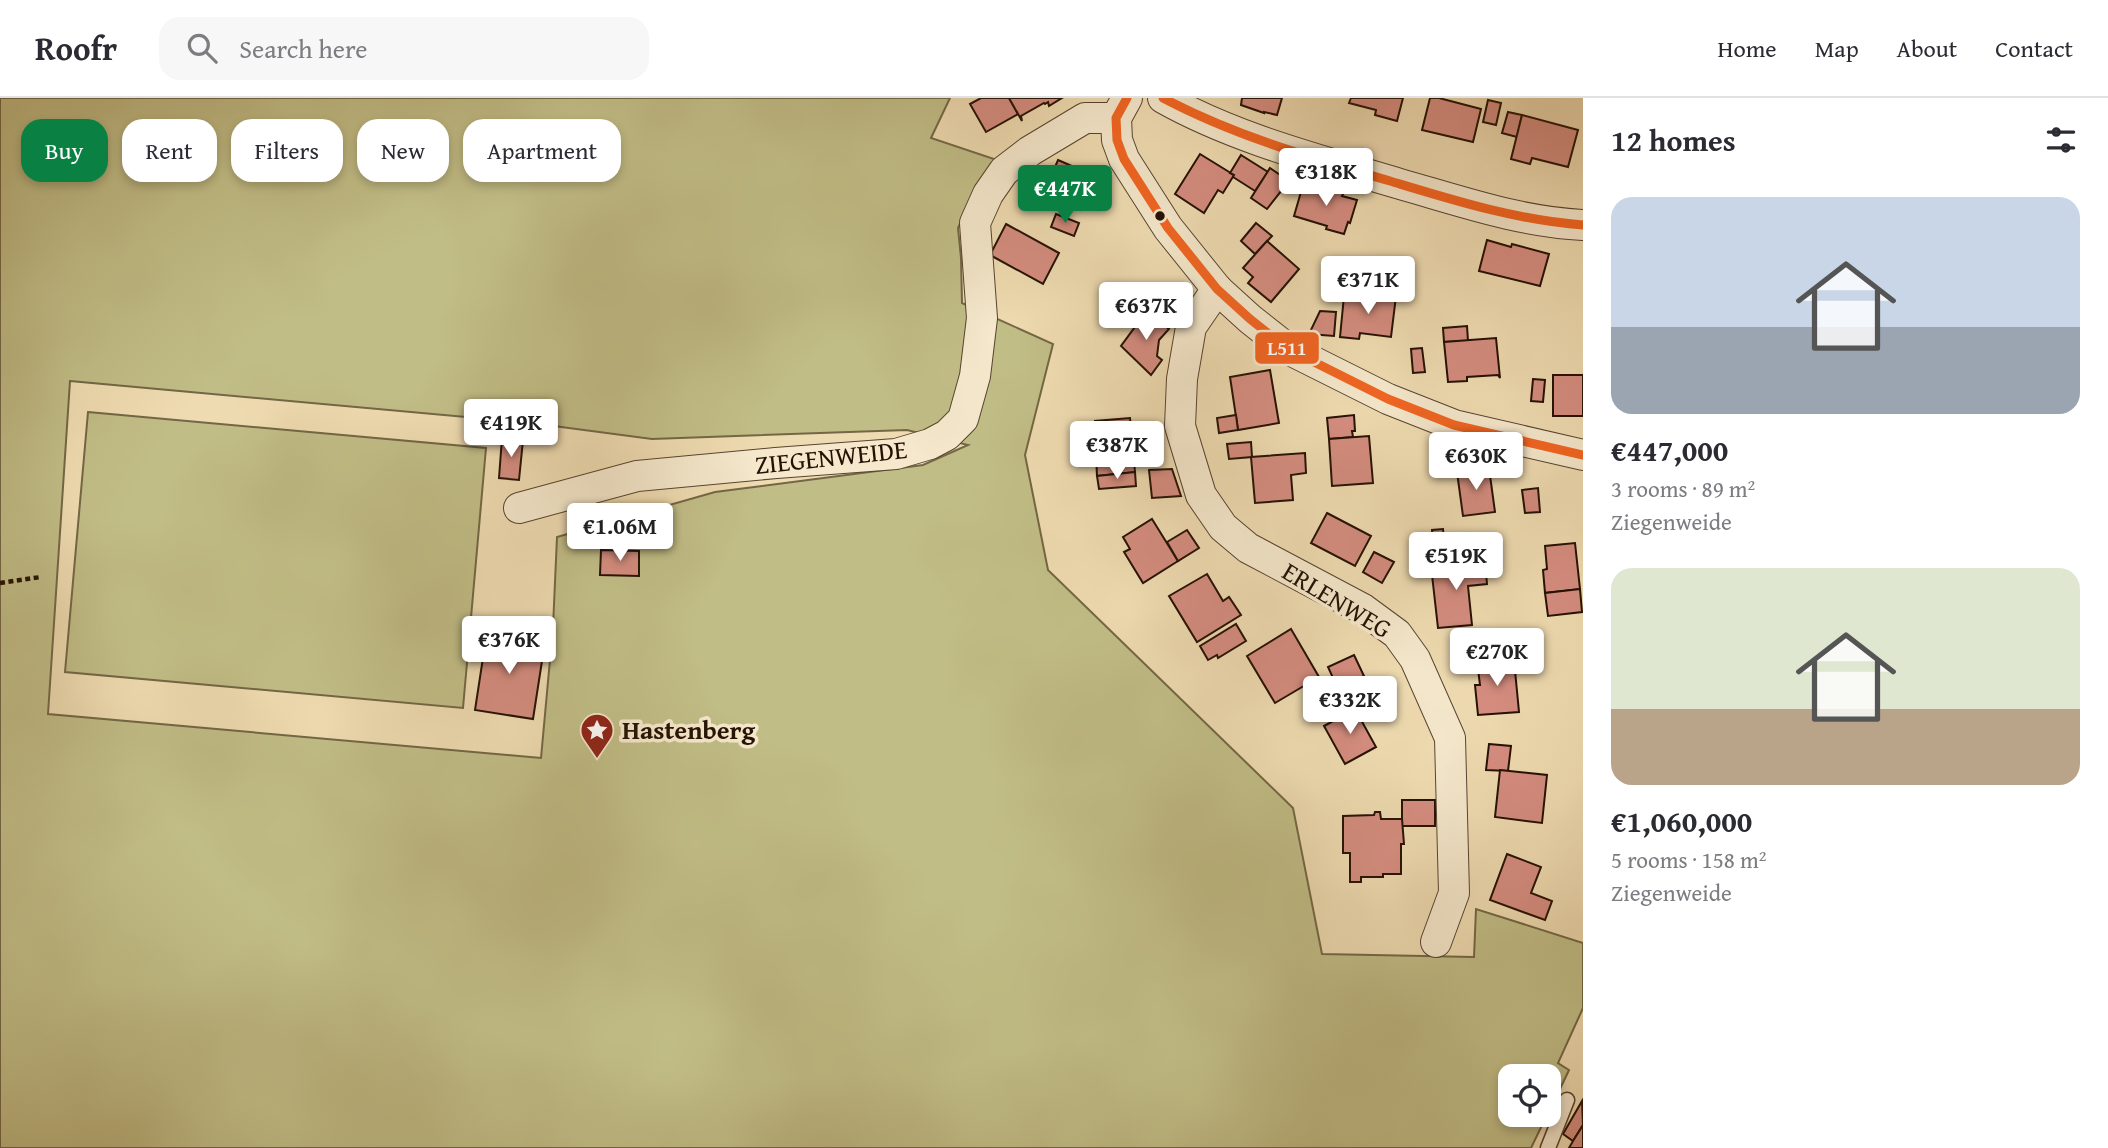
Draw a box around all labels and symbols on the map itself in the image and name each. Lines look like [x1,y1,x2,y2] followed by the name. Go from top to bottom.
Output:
[1277,148,1375,208] pin: €318K
[1016,166,1114,225] pin: €447K
[1153,209,1167,223] unlabelled marker
[1319,256,1417,316] pin: €371K
[1097,282,1195,342] pin: €637K
[1254,331,1320,365] line badge: L511
[1267,334,1307,362] text: L511
[462,400,560,459] pin: €419K
[1068,422,1166,481] pin: €387K
[753,429,909,484] street label: ZIEGENWEIDE
[1427,432,1525,492] pin: €630K
[563,504,677,563] pin: €1.06M
[1407,532,1505,592] pin: €519K
[1275,552,1399,648] street label: ERLENWEG
[460,616,558,676] pin: €376K
[1448,628,1546,688] pin: €270K
[1301,676,1399,736] pin: €332K
[622,710,755,749] place label: Hastenberg
[578,711,616,760] place icon: Hastenberg

